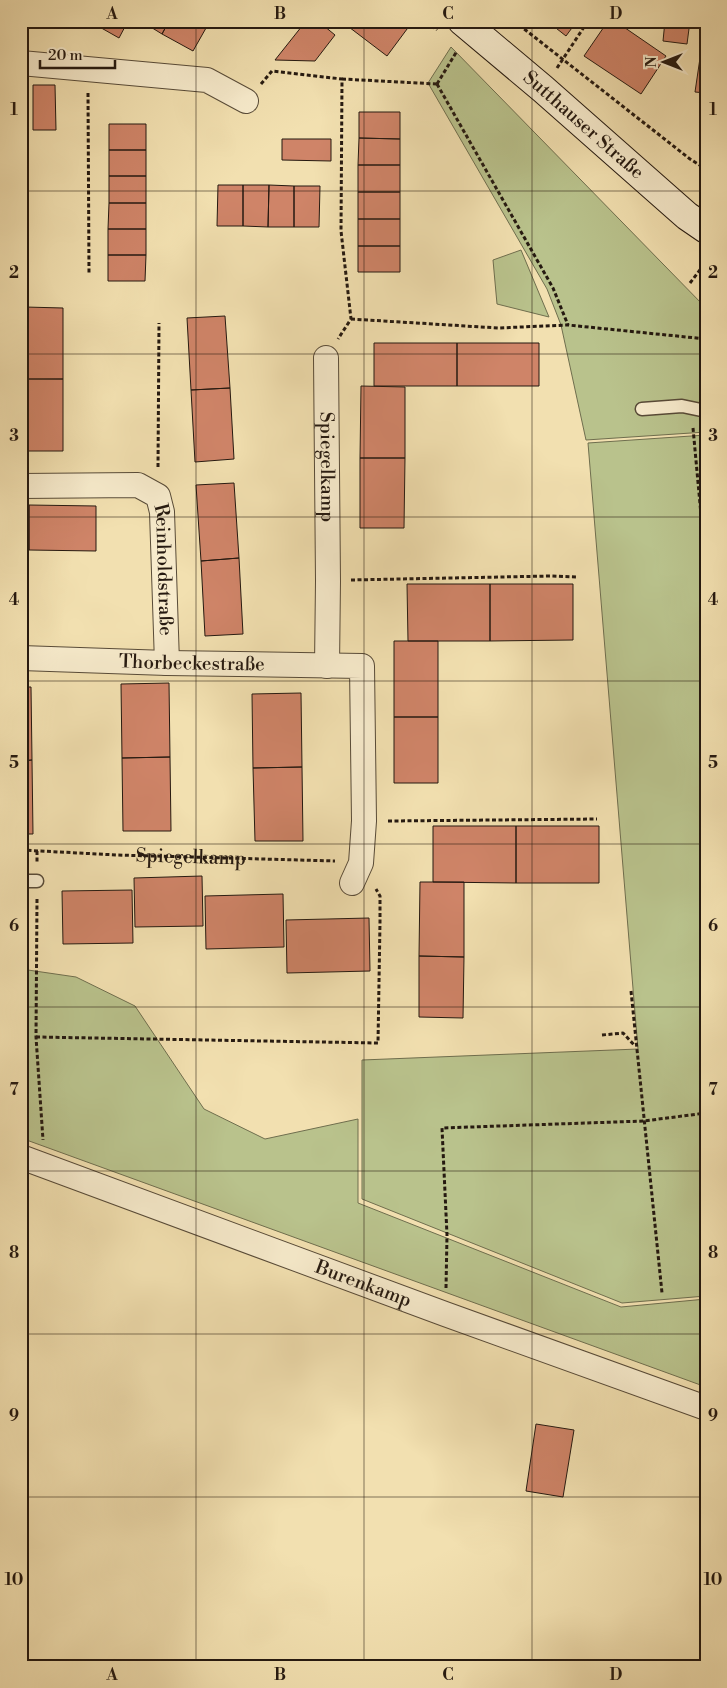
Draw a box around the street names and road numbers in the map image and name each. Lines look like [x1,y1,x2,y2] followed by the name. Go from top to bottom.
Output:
[518,65,649,184] street label: Sutthauser Straße
[314,412,339,522] street label: Spiegelkamp
[148,501,178,636] street label: Reinholdstraße
[119,649,265,677] street label: Thorbeckestraße
[135,844,246,871] street label: Spiegelkamp
[311,1255,415,1313] street label: Burenkamp

